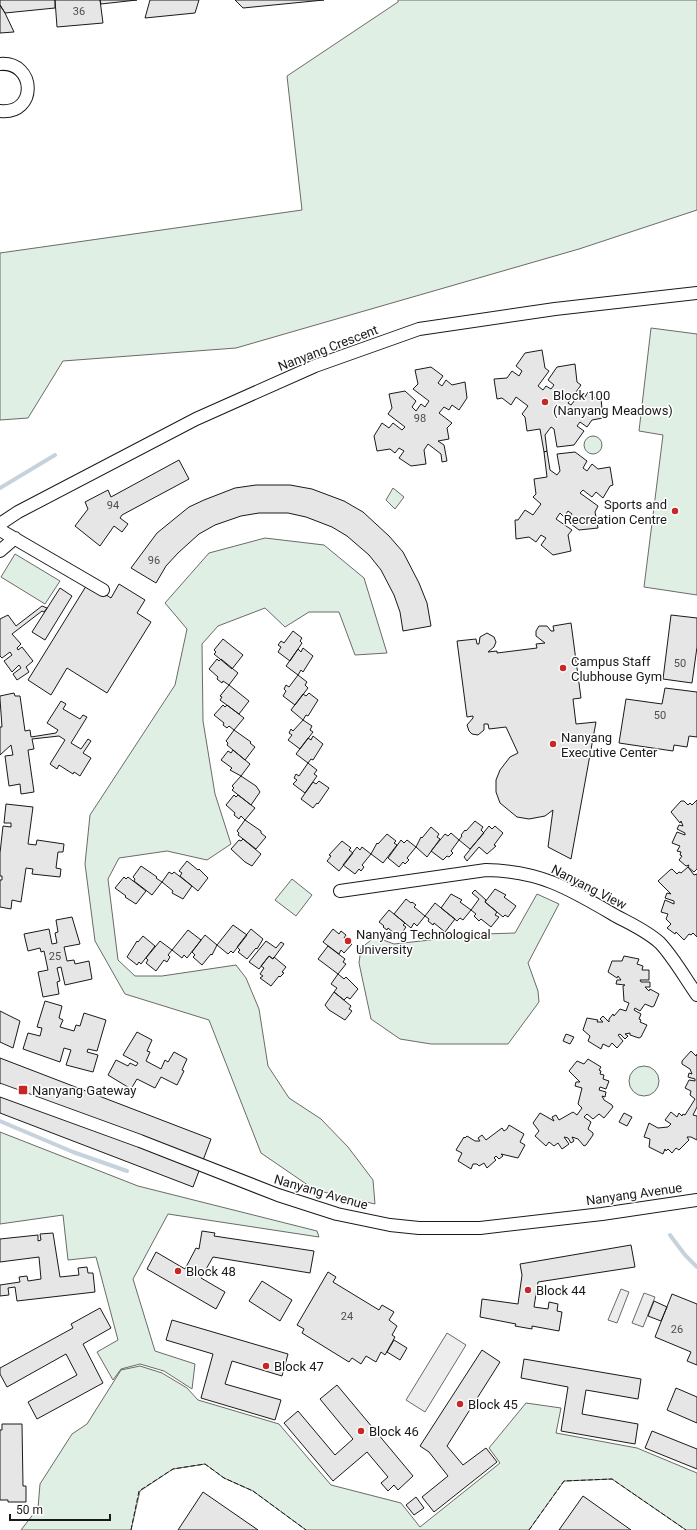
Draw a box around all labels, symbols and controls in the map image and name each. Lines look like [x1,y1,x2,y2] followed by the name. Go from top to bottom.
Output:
[73,5,85,18] house number: 36
[276,322,380,374] street label: Nanyang Crescent
[553,388,673,418] place label: Block 100 (Nanyang Meadows)
[540,397,550,407] marker: Block 100 (Nanyang Meadows)
[414,412,426,425] house number: 98
[564,497,667,527] place label: Sports and Recreation Centre
[107,499,119,512] house number: 94
[670,506,680,516] marker: Sports and Recreation Centre
[148,554,160,567] house number: 96
[571,654,662,684] place label: Campus Staff Clubhouse Gym
[674,657,686,670] house number: 50
[558,663,568,673] marker: Campus Staff Clubhouse Gym
[654,709,666,722] house number: 50
[561,730,658,760] place label: Nanyang Executive Center
[548,739,558,749] marker: Nanyang Executive Center
[549,862,629,913] street label: Nanyang View
[356,927,491,957] place label: Nanyang Technological University
[343,936,353,946] marker: Nanyang Technological University
[49,950,61,963] house number: 25
[32,1083,136,1098] place label: Nanyang Gateway
[17,1084,29,1096] marker: Nanyang Gateway
[272,1171,370,1213] street label: Nanyang Avenue
[585,1180,683,1208] street label: Nanyang Avenue
[186,1264,236,1279] place label: Block 48
[173,1266,183,1276] marker: Block 48
[536,1283,587,1298] place label: Block 44
[523,1285,533,1295] marker: Block 44
[341,1310,353,1323] house number: 24
[671,1323,683,1336] house number: 26
[274,1359,324,1374] place label: Block 47
[261,1361,271,1371] marker: Block 47
[468,1397,518,1412] place label: Block 45
[455,1399,465,1409] marker: Block 45
[369,1424,419,1439] place label: Block 46
[356,1426,366,1436] marker: Block 46
[10,1496,110,1522] scale bar
[16,1503,43,1517] text: 50 m

